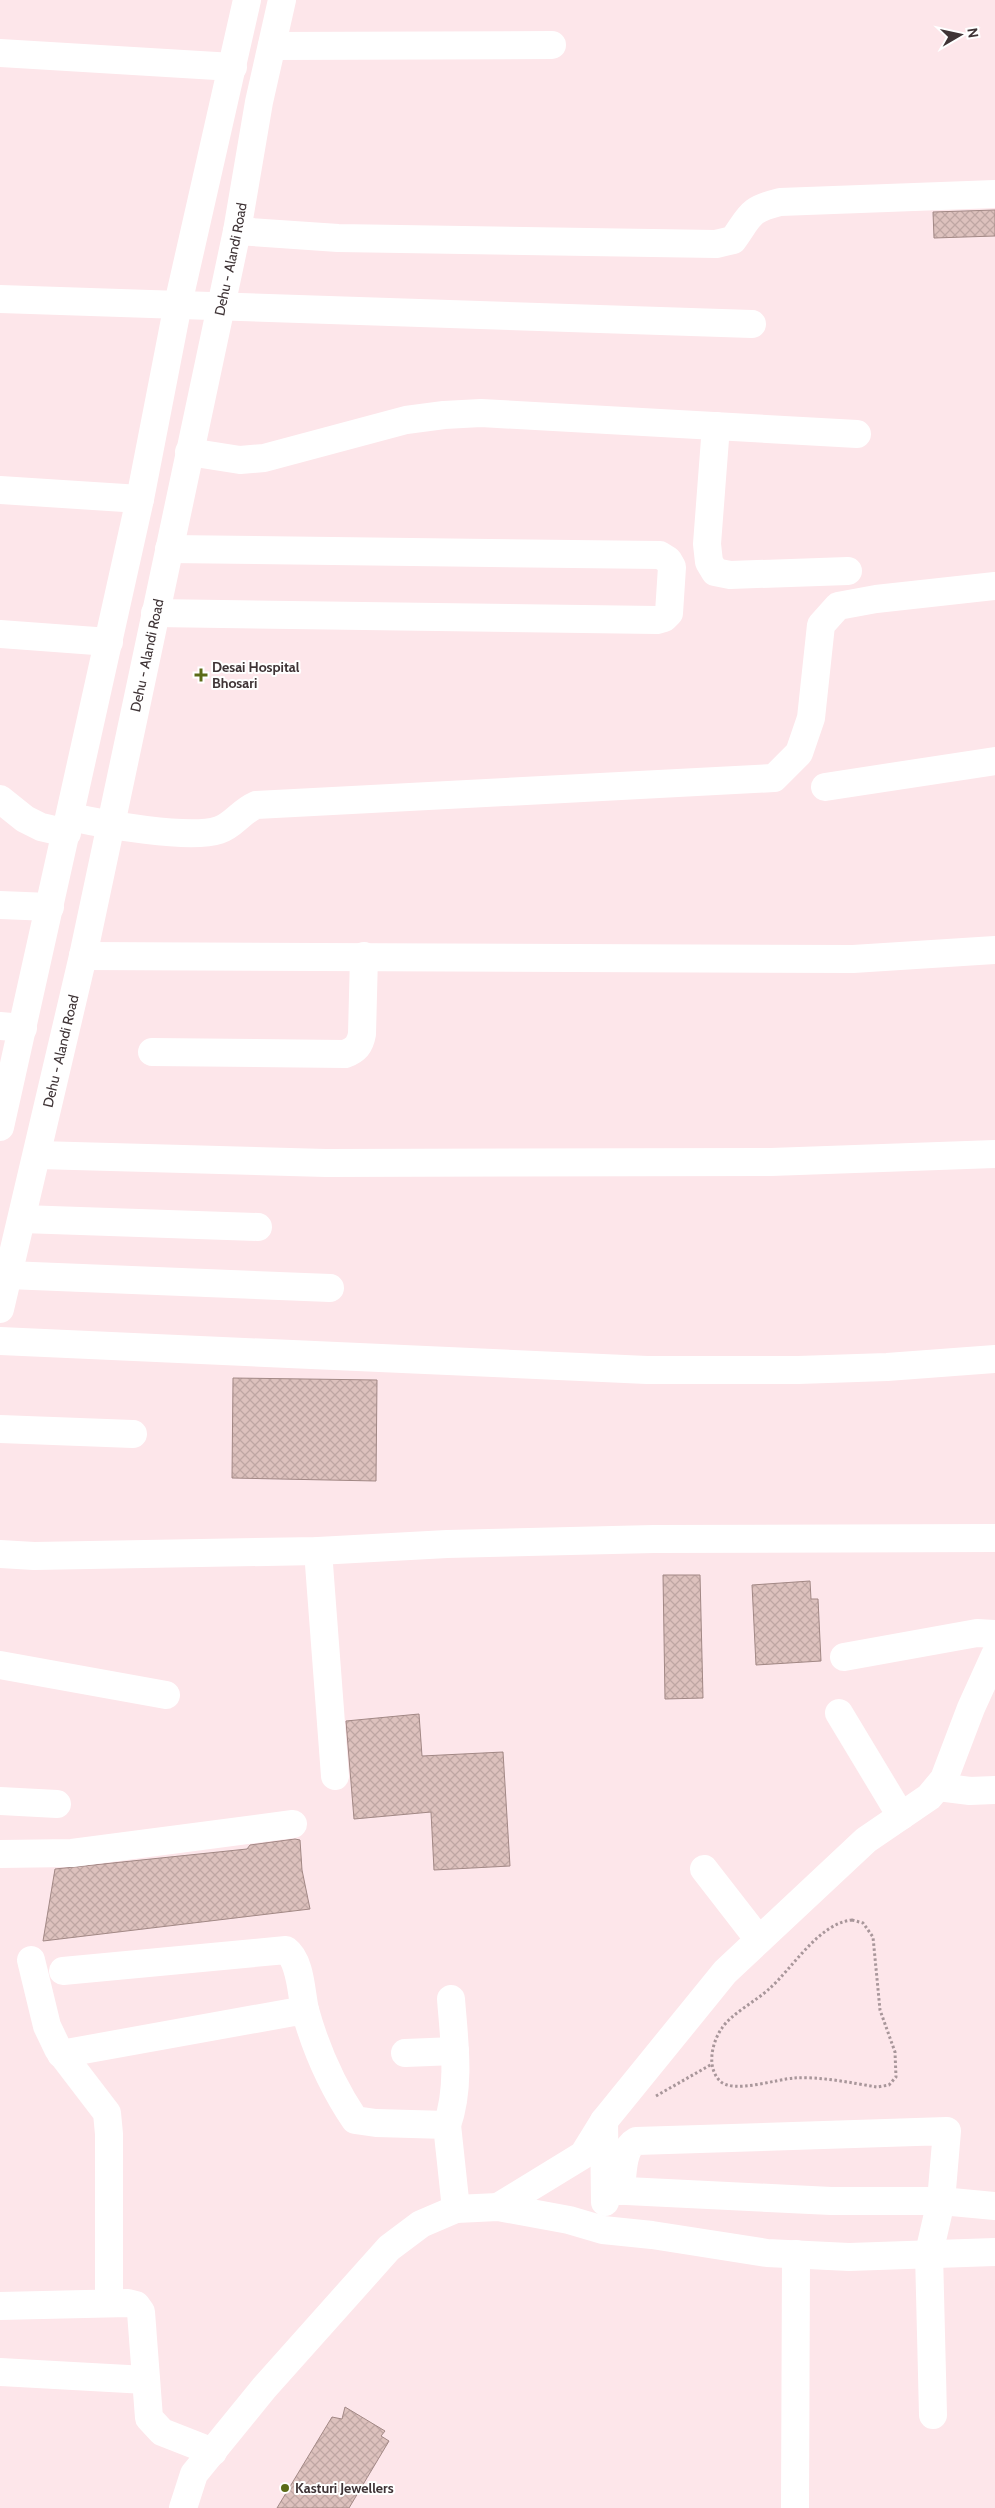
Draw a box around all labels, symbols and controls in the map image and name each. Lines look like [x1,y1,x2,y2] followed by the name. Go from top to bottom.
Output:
[935,10,985,60] north arrow
[963,27,983,39] text: N
[210,201,251,317] street label: Dehu - Alandi Road
[126,597,168,714] street label: Dehu - Alandi Road
[212,658,300,692] place label: Desai Hospital Bhosari
[194,668,208,682] marker: Desai Hospital Bhosari
[39,993,83,1109] street label: Dehu - Alandi Road
[295,2479,394,2497] place label: Kasturi Jewellers
[279,2482,291,2494] marker: Kasturi Jewellers

